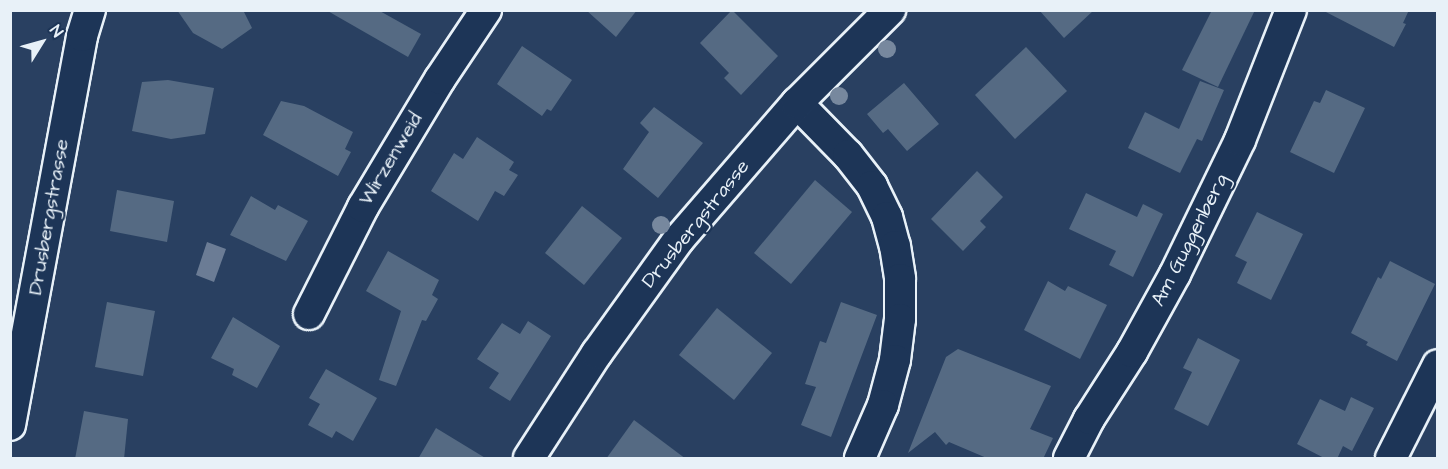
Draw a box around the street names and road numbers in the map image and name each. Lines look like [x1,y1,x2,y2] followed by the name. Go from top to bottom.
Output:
[354,108,428,210] street label: Wirzenweid
[23,137,75,297] street label: Drusbergstrasse
[637,155,755,293] street label: Drusbergstrasse
[1146,170,1234,310] street label: Am Guggenberg

